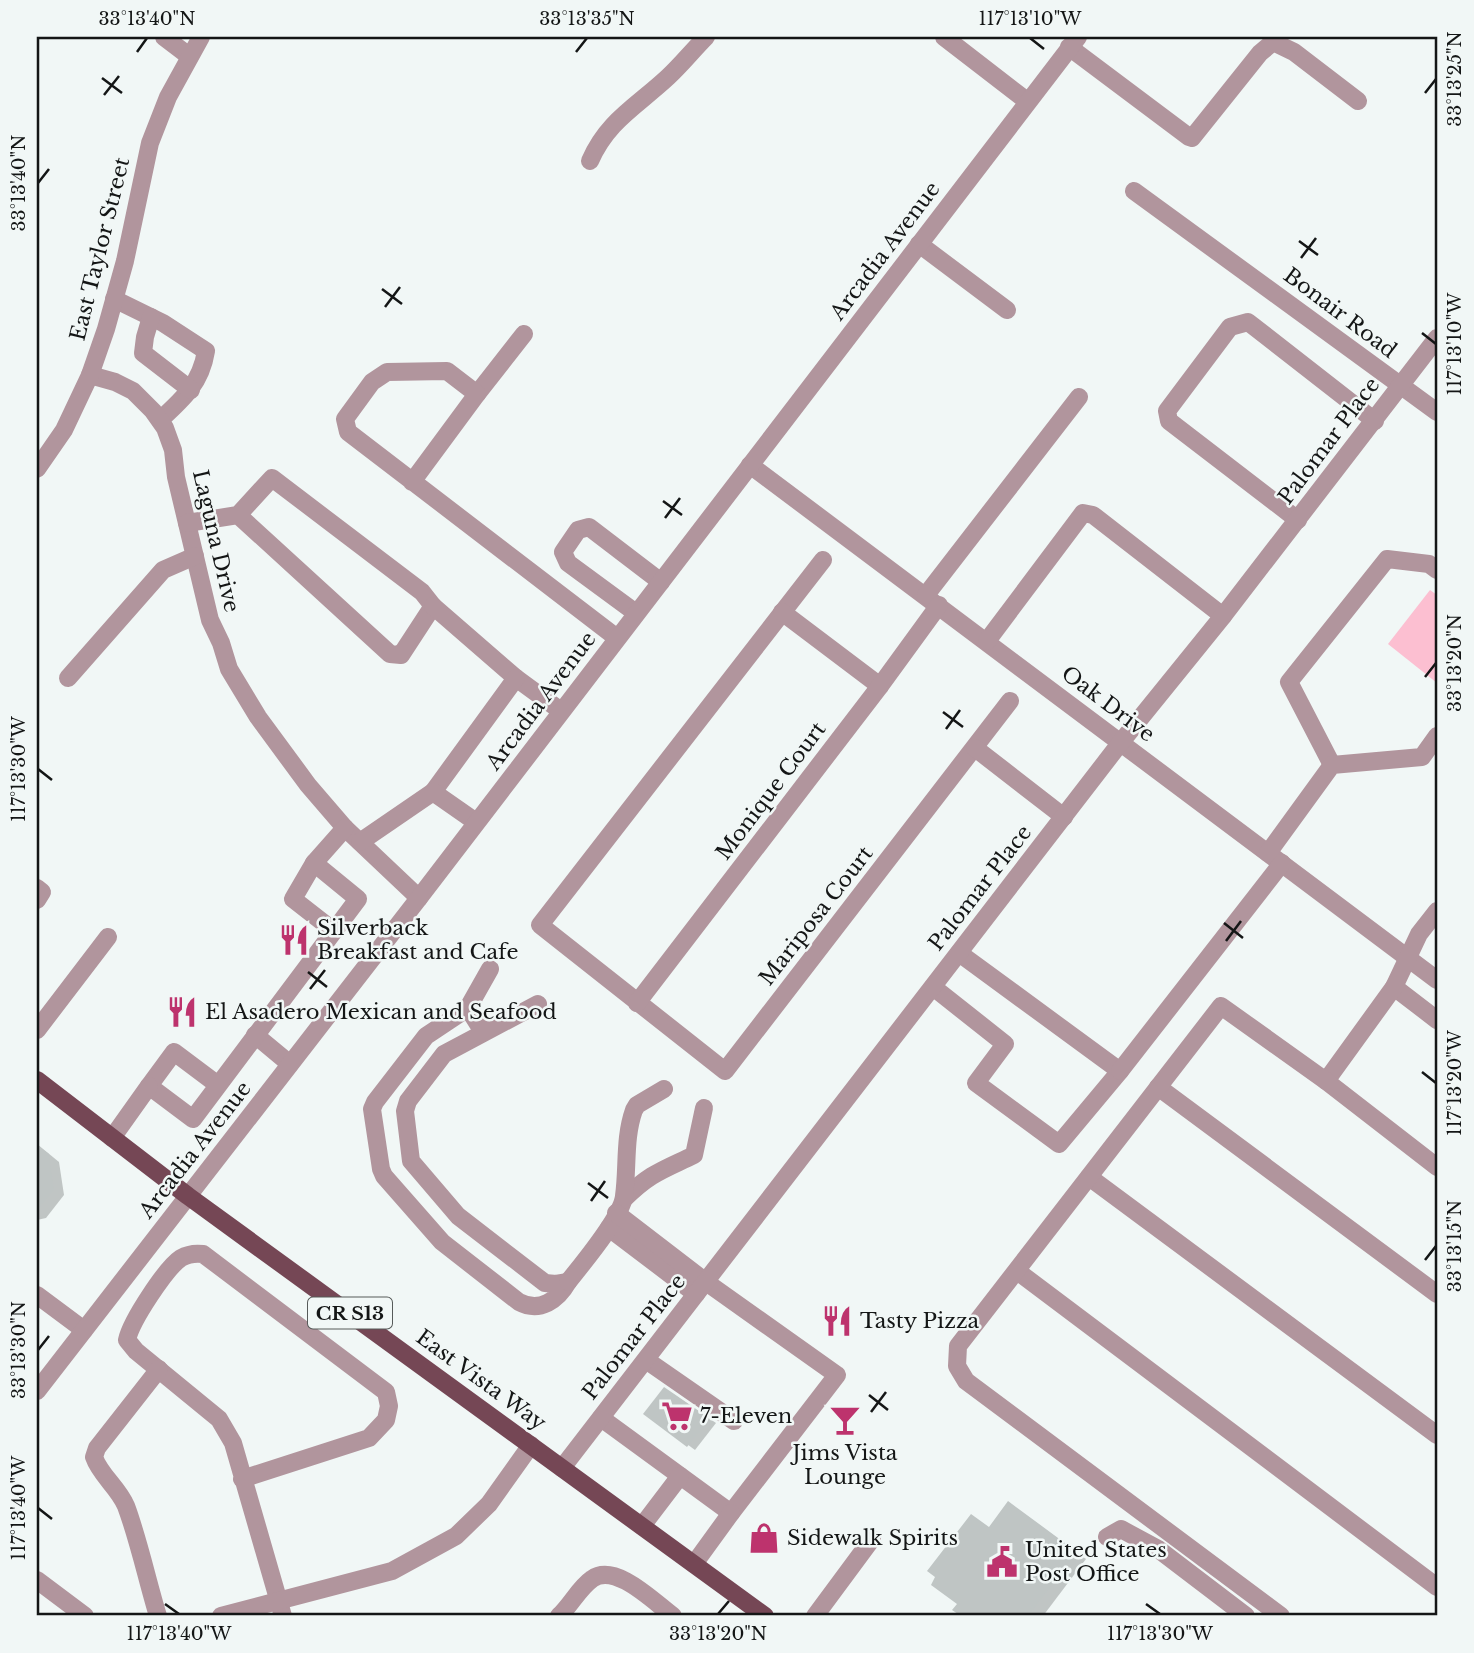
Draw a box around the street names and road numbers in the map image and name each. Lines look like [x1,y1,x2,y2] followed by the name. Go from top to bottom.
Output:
[65,155,135,343] street label: East Taylor Street
[824,177,946,326] street label: Arcadia Avenue
[1278,262,1402,364] street label: Bonair Road
[1273,372,1385,510] street label: Palomar Place
[187,467,245,615] street label: Laguna Drive
[480,627,602,776] street label: Arcadia Avenue
[1056,661,1160,747] street label: Oak Drive
[711,717,831,865] street label: Monique Court
[923,820,1037,956] street label: Palomar Place
[754,841,878,991] street label: Mariposa Court
[133,1076,257,1225] street label: Arcadia Avenue
[577,1269,691,1405] street label: Palomar Place
[308,1298,392,1329] road number: CR S13
[411,1324,552,1436] street label: East Vista Way

